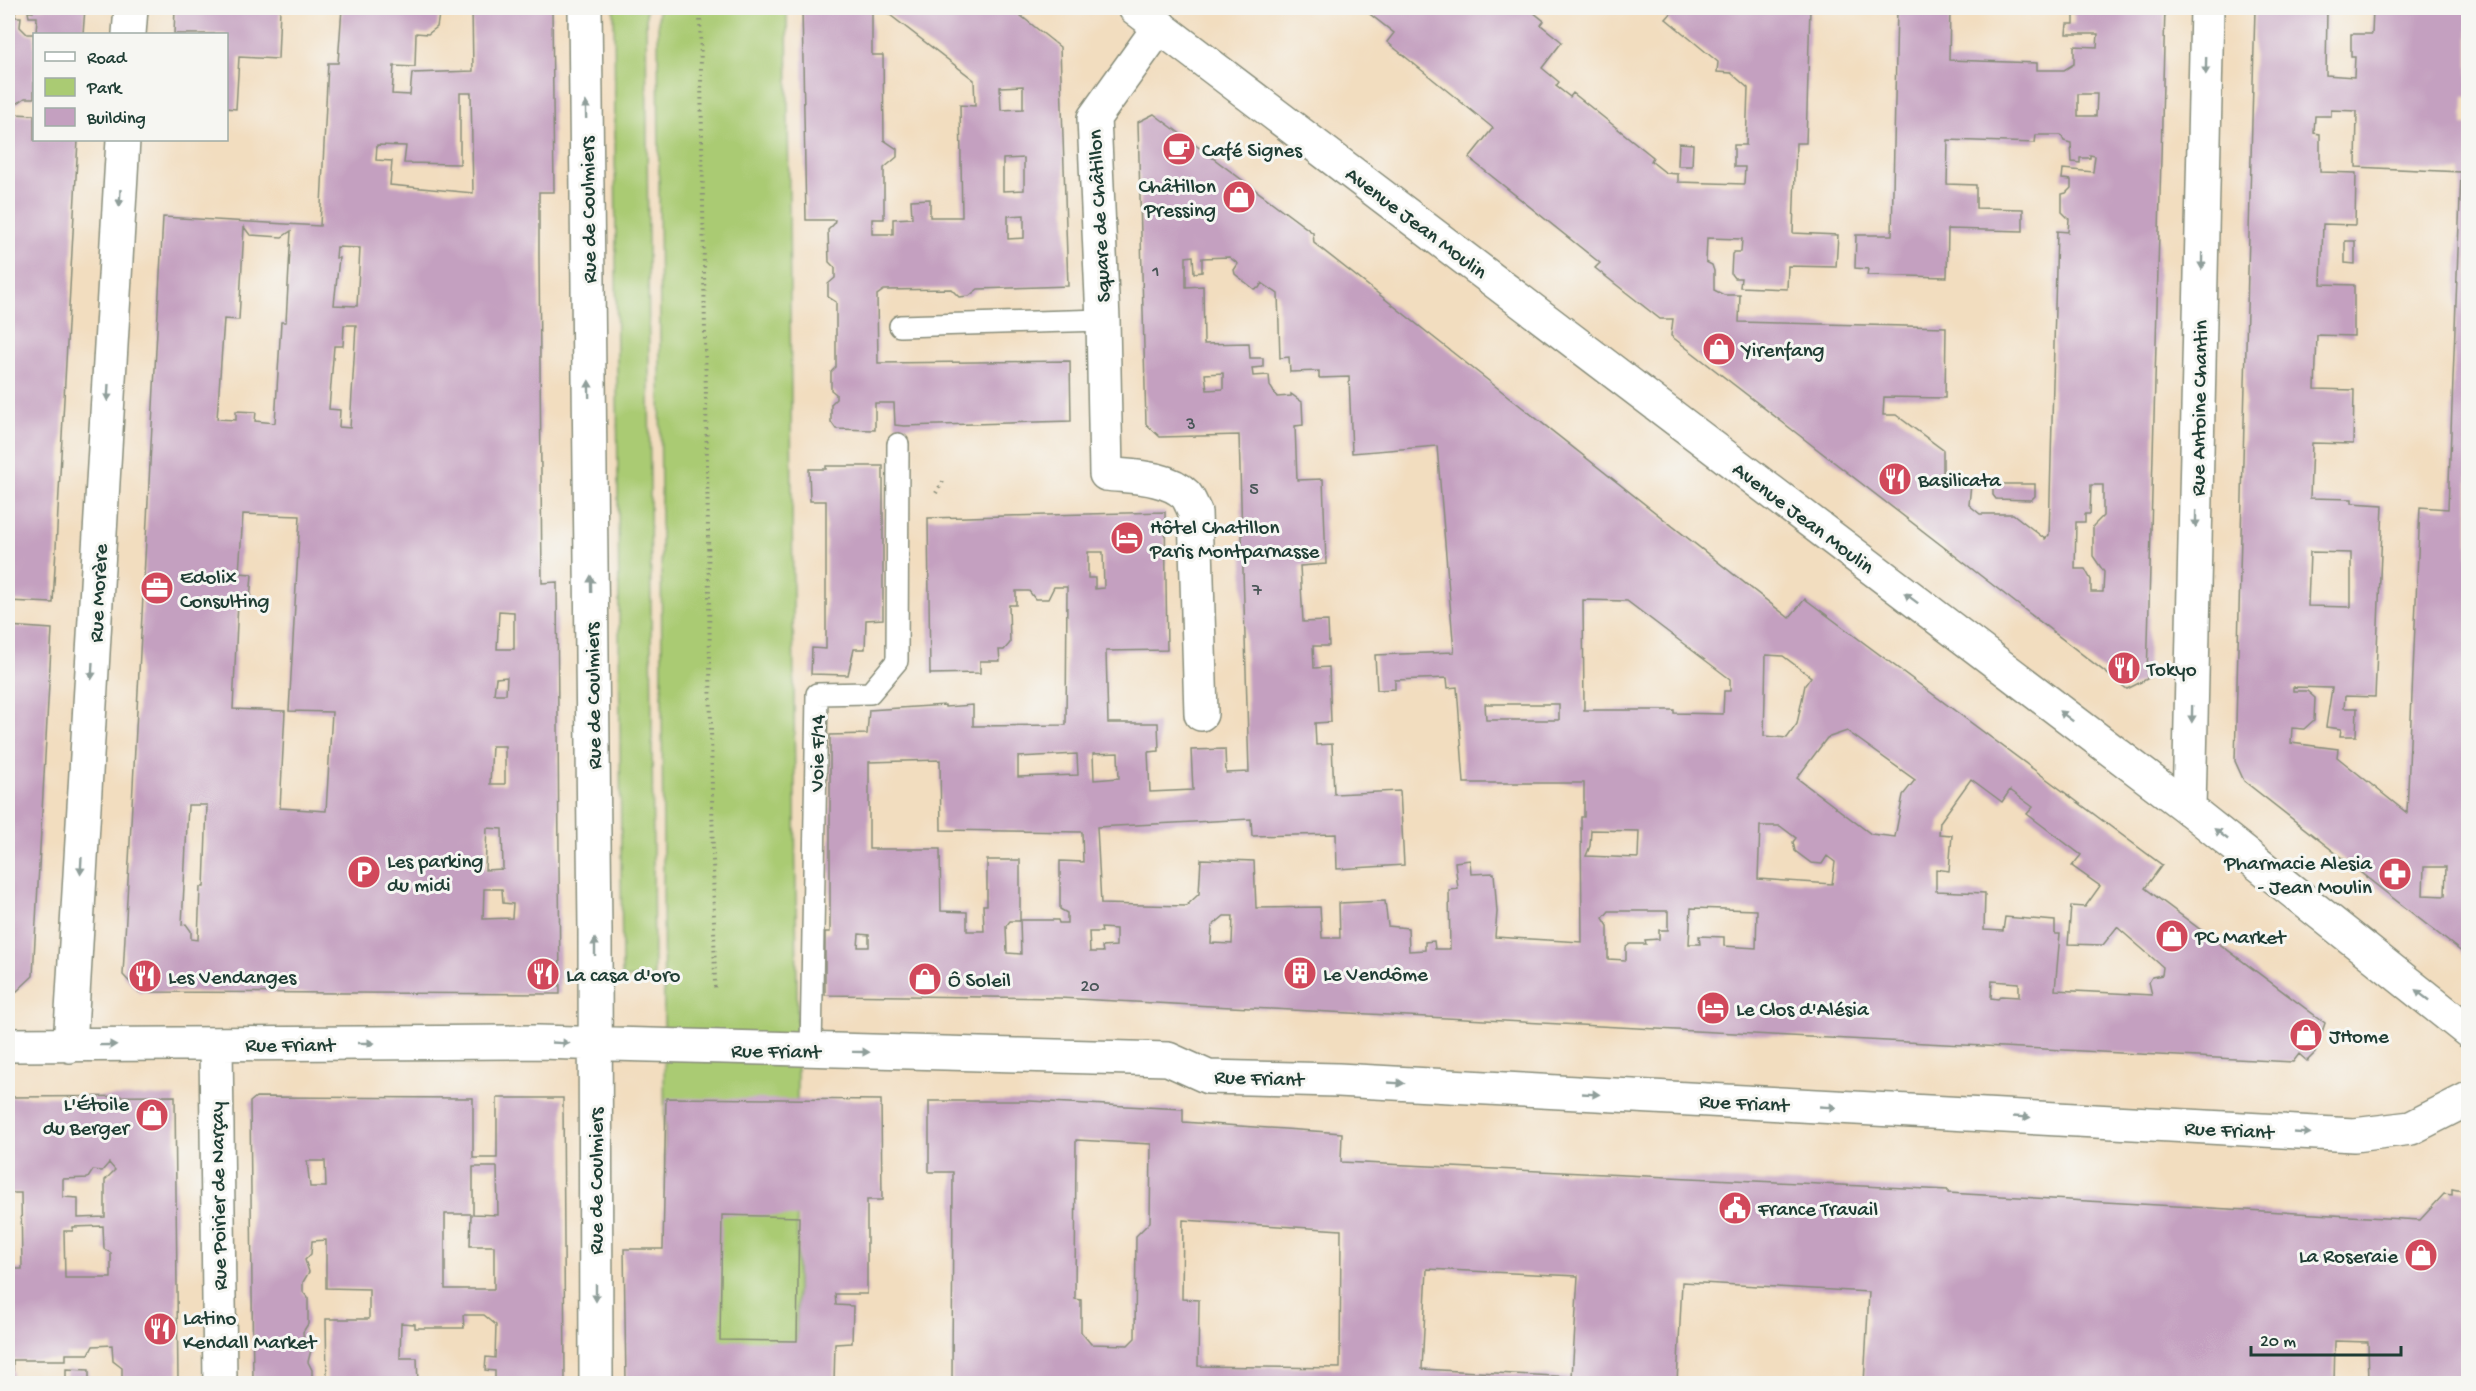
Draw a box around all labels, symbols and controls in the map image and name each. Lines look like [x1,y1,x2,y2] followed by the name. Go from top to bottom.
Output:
[33,33,228,141] legend
[87,49,128,70] text: Road
[2201,56,2211,75] one-way arrow
[86,79,123,100] text: Park
[581,101,591,120] one-way arrow
[86,109,146,130] text: Building
[1084,129,1118,303] street label: Square de Châtillon
[1161,131,1197,167] cafe icon: Café Signes
[577,135,604,284] street label: Rue de Coulmiers
[1202,140,1303,165] place label: Café Signes
[1339,163,1491,286] street label: Avenue Jean Moulin
[1138,176,1216,225] place label: Châtillon Pressing
[1221,179,1257,215] shop icon: Châtillon Pressing
[115,188,124,207] one-way arrow
[2197,251,2206,270] one-way arrow
[1151,262,1160,283] house number: 1
[2187,320,2216,496] street label: Rue Antoine Chantin
[1701,331,1737,367] shop icon: Yirenfang
[1740,340,1825,365] place label: Yirenfang
[584,380,594,399] one-way arrow
[104,383,113,402] one-way arrow
[1185,415,1196,436] house number: 3
[1726,458,1878,581] street label: Avenue Jean Moulin
[1877,461,1913,497] restaurant icon: Basilicata
[1917,470,2002,495] place label: Basilicata
[1249,480,1259,501] house number: 5
[2191,509,2201,528] one-way arrow
[1149,517,1320,566] place label: Hôtel Chatillon Paris Montparnasse
[1109,520,1145,556] hotel icon: Hôtel Chatillon Paris Montparnasse
[85,542,116,643] street label: Rue Morère
[180,567,270,616] place label: Edolix Consulting
[139,570,175,606] office icon: Edolix Consulting
[586,575,596,594] one-way arrow
[1251,581,1262,602] house number: 7
[1903,592,1919,604] one-way arrow
[582,621,609,770] street label: Rue de Coulmiers
[2106,650,2142,686] restaurant icon: Tokyo
[2146,659,2197,684] place label: Tokyo
[88,662,97,681] one-way arrow
[2187,704,2196,723] one-way arrow
[2058,710,2074,722] one-way arrow
[806,714,833,793] street label: Voie F/14
[2213,829,2228,841] one-way arrow
[387,851,484,900] place label: Les parking du midi
[2223,853,2373,902] place label: Pharmacie Alesia - Jean Moulin
[346,854,382,890] parking icon: Les parking du midi
[76,856,86,875] one-way arrow
[2377,856,2413,892] pharmacy icon: Pharmacie Alesia - Jean Moulin
[2154,918,2190,954] shop icon: PC Market
[2194,927,2288,952] place label: PC Market
[590,938,600,957] one-way arrow
[1282,955,1318,991] building icon: Le Vendôme
[525,956,561,992] restaurant icon: La casa d'oro
[127,958,163,994] restaurant icon: Les Vendanges
[907,961,943,997] shop icon: Ô Soleil
[1323,964,1429,989] place label: Le Vendôme
[566,965,680,990] place label: La casa d'oro
[168,967,297,992] place label: Les Vendanges
[948,970,1011,995] place label: Ô Soleil
[1080,977,1100,998] house number: 20
[1695,990,1731,1026] hotel icon: Le Clos d'Alésia
[2415,990,2430,1002] one-way arrow
[1736,999,1870,1024] place label: Le Clos d'Alésia
[2288,1017,2324,1053] shop icon: JHome
[2329,1026,2390,1051] place label: JHome
[245,1035,337,1060] street label: Rue Friant
[356,1038,375,1048] one-way arrow
[551,1039,570,1048] one-way arrow
[98,1040,117,1050] one-way arrow
[731,1040,823,1067] street label: Rue Friant
[851,1047,870,1057] one-way arrow
[1214,1066,1307,1095] street label: Rue Friant
[1387,1079,1406,1088] one-way arrow
[1581,1089,1600,1099] one-way arrow
[1698,1091,1792,1120] street label: Rue Friant
[43,1094,131,1143] place label: L'Étoile du Berger
[134,1097,170,1133] shop icon: L'Étoile du Berger
[206,1101,235,1291] street label: Rue Poirier de Narçay
[1818,1102,1837,1111] one-way arrow
[586,1106,611,1255] street label: Rue de Coulmiers
[2013,1113,2032,1122] one-way arrow
[2183,1118,2277,1147] street label: Rue Friant
[2292,1128,2311,1137] one-way arrow
[1717,1190,1753,1226] public building icon: France Travail
[1757,1199,1878,1224] place label: France Travail
[2403,1237,2439,1273] shop icon: La Roseraie
[2299,1246,2399,1271] place label: La Roseraie
[591,1283,601,1302] one-way arrow
[183,1308,318,1357] place label: Latino Kendall Market
[142,1311,178,1347] restaurant icon: Latino Kendall Market
[2251,1319,2401,1357] scale bar
[2260,1332,2296,1353] text: 20 m

